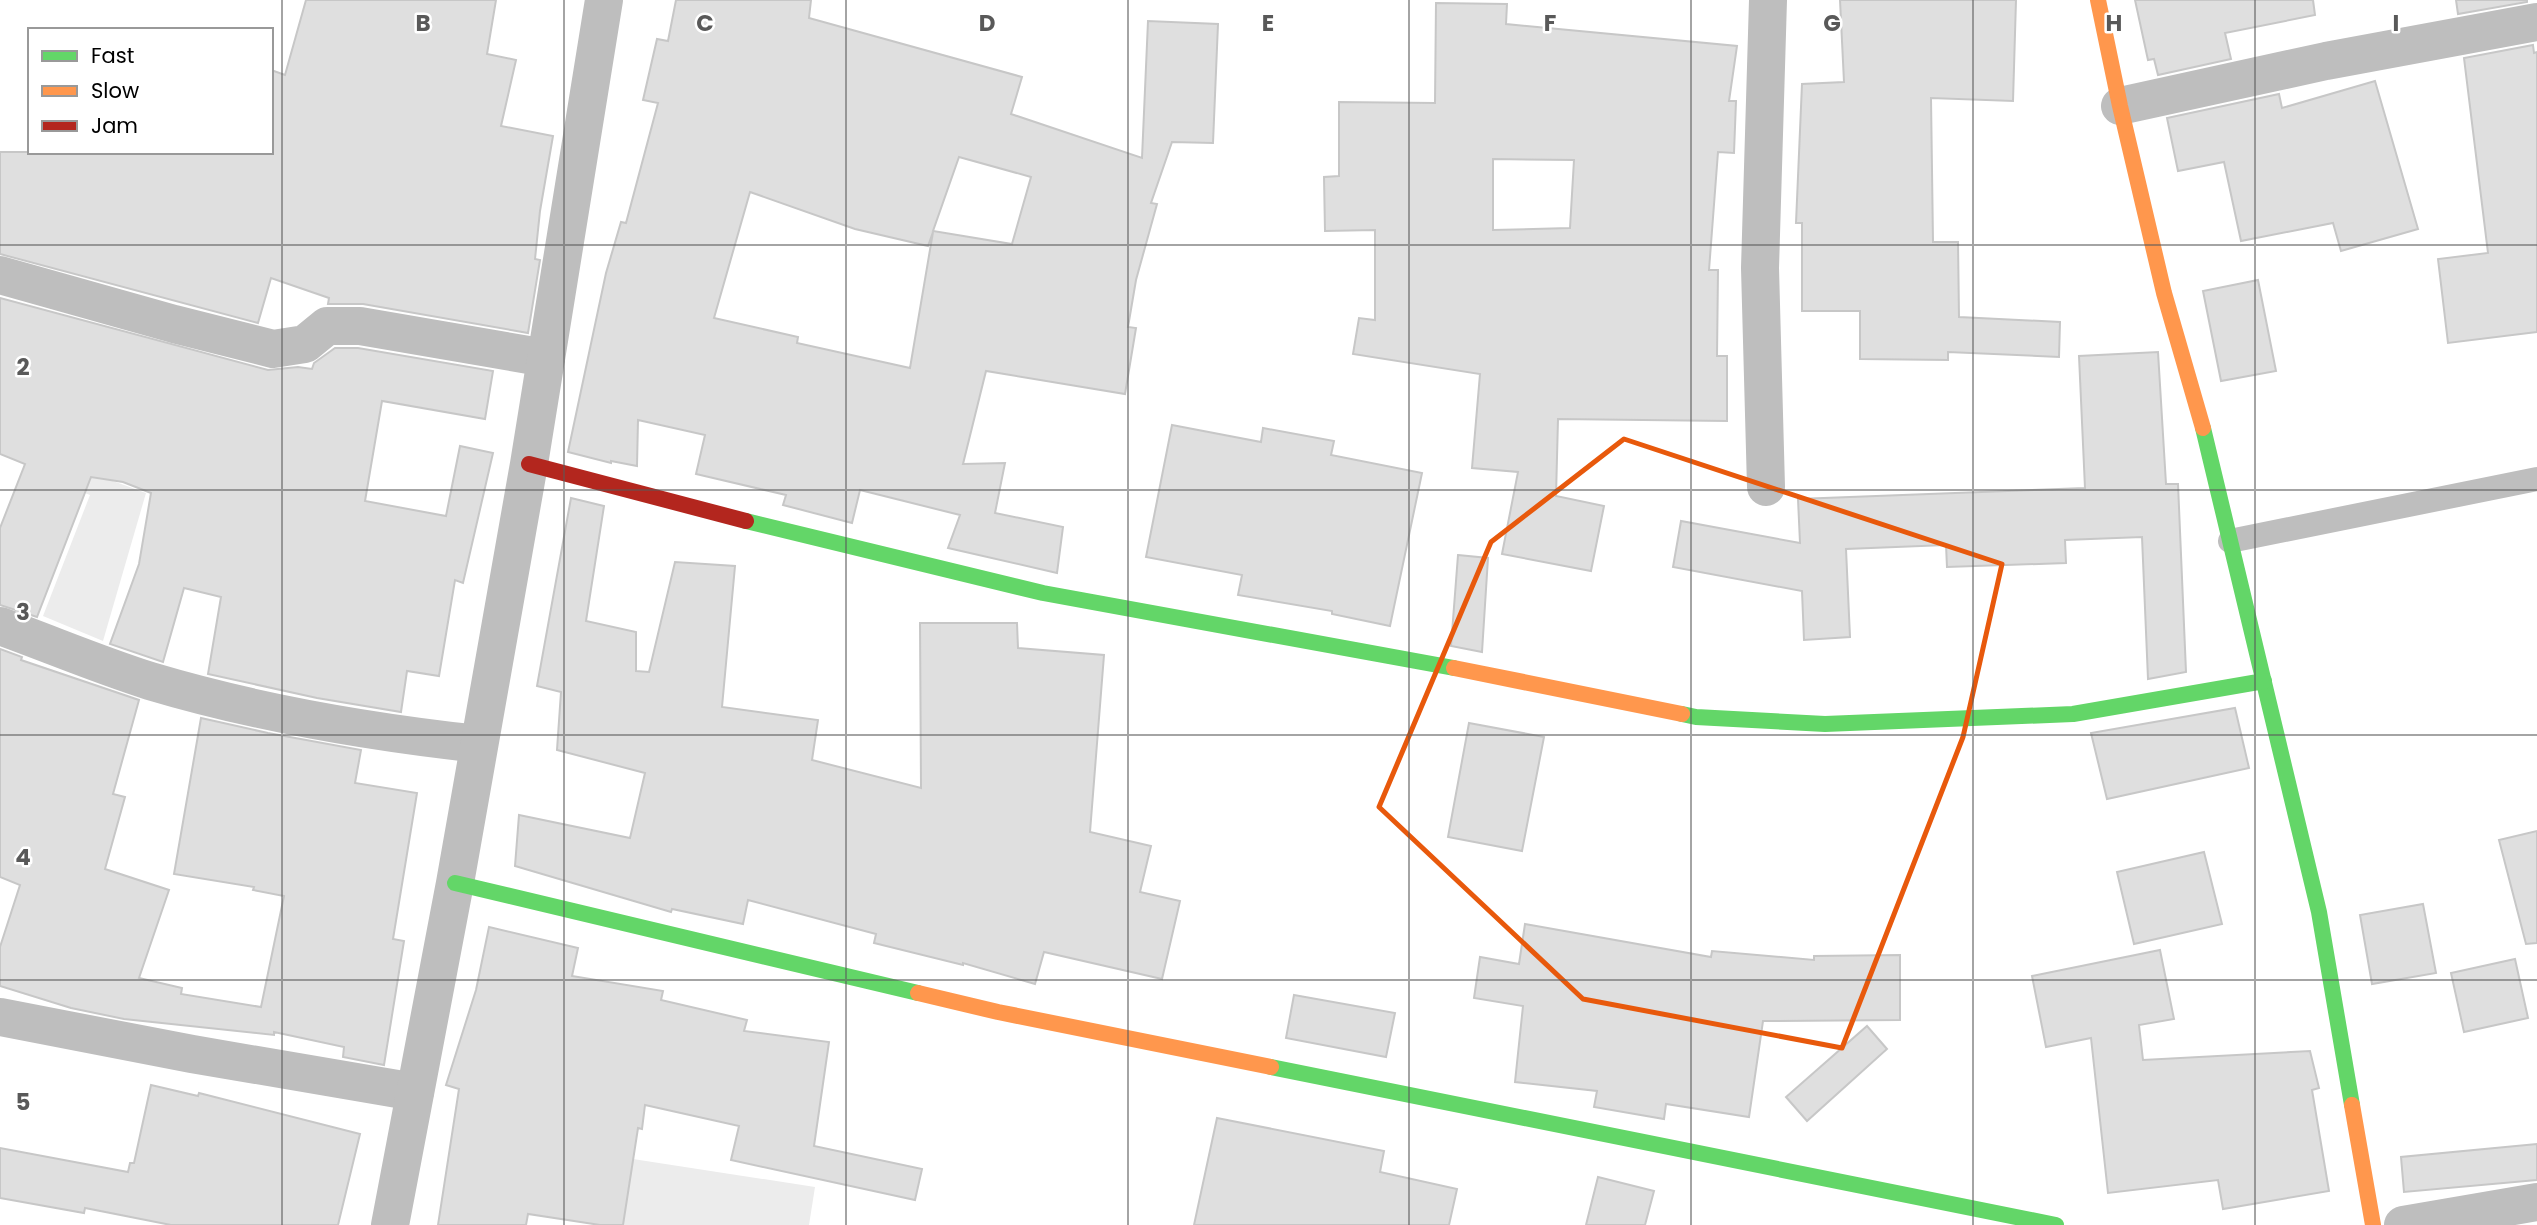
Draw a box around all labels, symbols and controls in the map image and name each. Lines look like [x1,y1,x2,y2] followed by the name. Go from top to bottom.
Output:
[415,7,431,39] text: B
[696,7,714,39] text: C
[979,7,995,39] text: D
[1262,7,1274,39] text: E
[1544,7,1556,39] text: F
[1823,7,1841,39] text: G
[2106,7,2122,39] text: H
[2393,7,2399,39] text: I
[28,28,273,154] legend
[91,41,134,70] text: Fast
[91,76,139,105] text: Slow
[91,111,138,140] text: Jam
[16,351,30,383] text: 2
[16,596,30,628] text: 3
[15,841,31,873] text: 4
[16,1086,30,1118] text: 5

